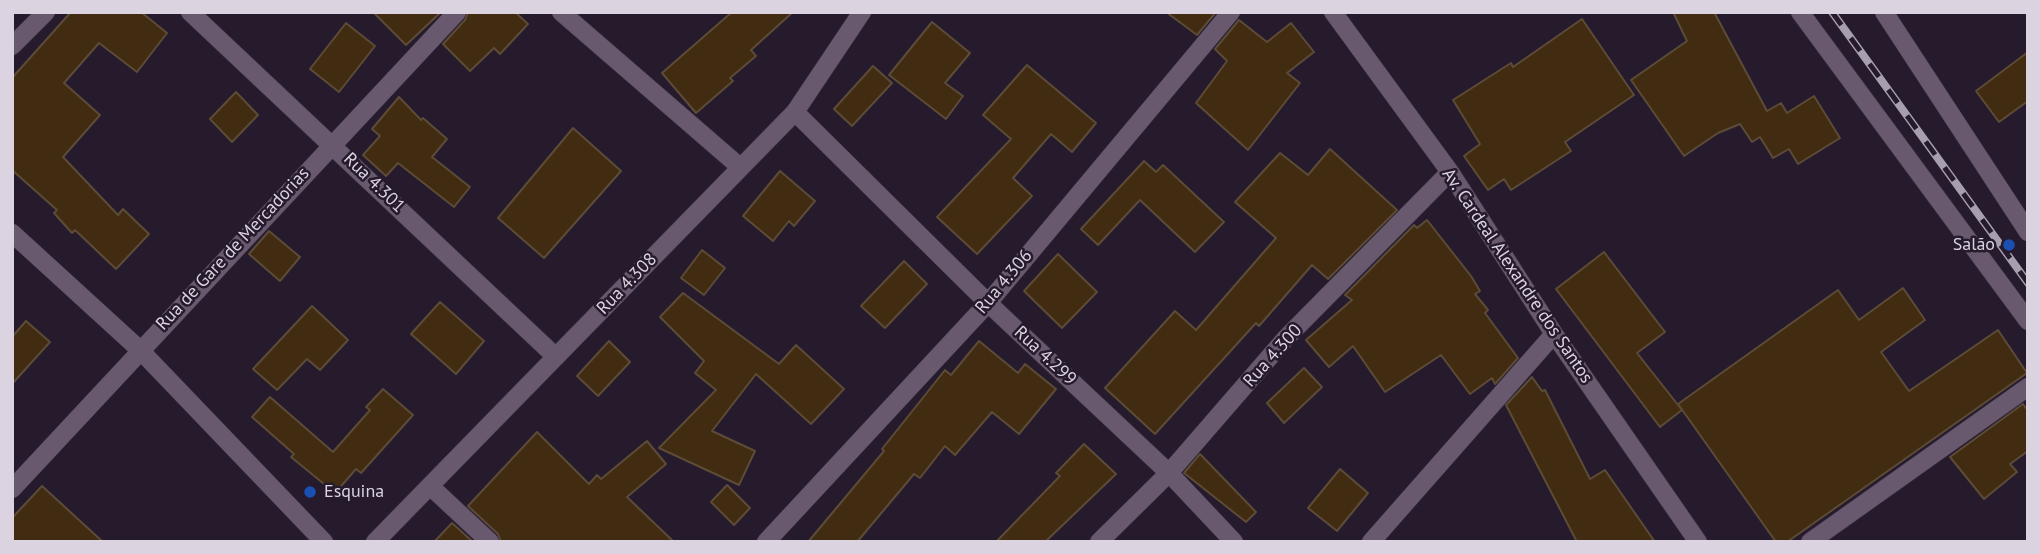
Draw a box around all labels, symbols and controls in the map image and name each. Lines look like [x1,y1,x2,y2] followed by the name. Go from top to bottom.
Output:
[339,148,409,218] street label: Rua 4.301
[152,163,314,335] street label: Rua de Gare de Mercadorias
[1437,165,1597,387] street label: Av. Cardeal Alexandre dos Santos
[1953,234,1995,256] place label: Salão
[2001,237,2017,253] marker: Salão
[971,246,1037,318] street label: Rua 4.306
[592,249,662,319] street label: Rua 4.308
[1239,320,1307,392] street label: Rua 4.300
[1009,322,1081,390] street label: Rua 4.299
[324,481,384,503] place label: Esquina
[302,484,318,500] marker: Esquina

